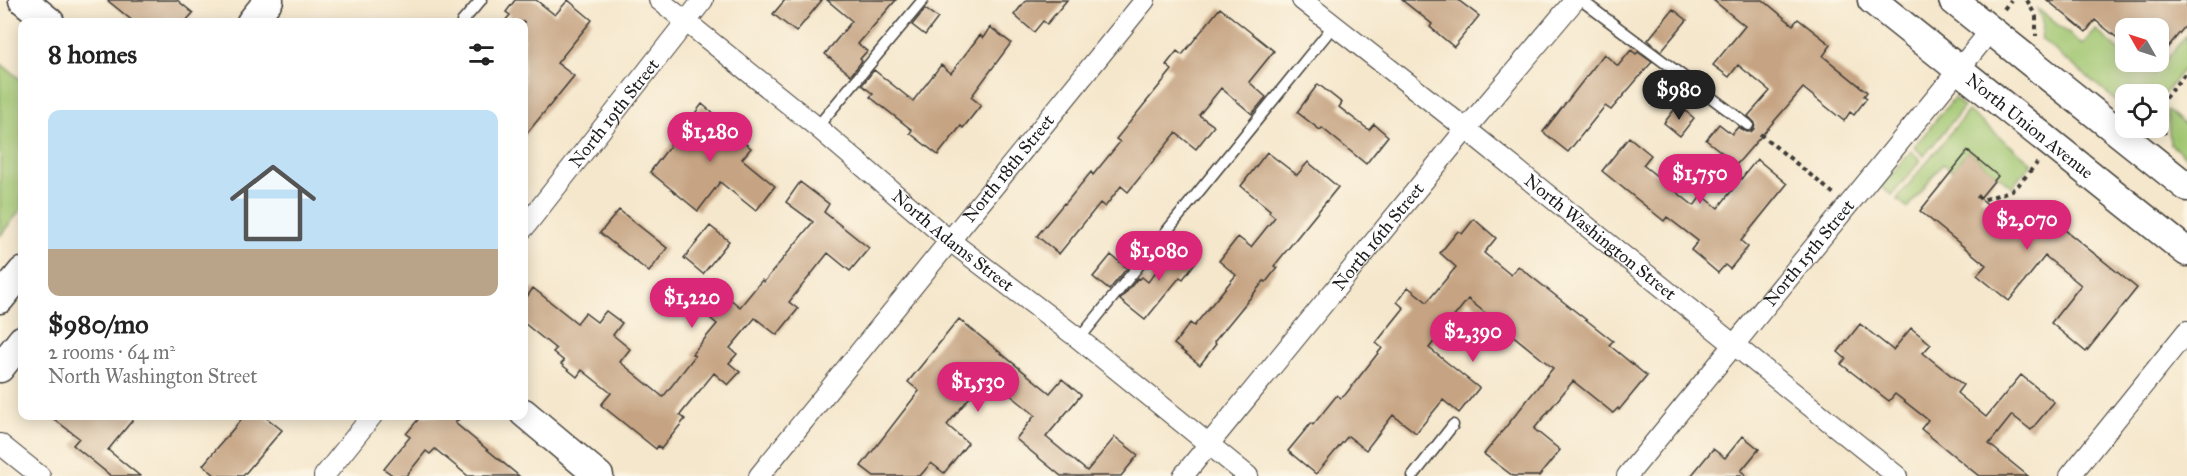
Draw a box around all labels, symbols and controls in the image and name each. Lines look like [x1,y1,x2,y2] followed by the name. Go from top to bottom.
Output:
[2115,18,2169,72] north arrow
[2115,18,2169,138] map controls
[48,38,137,70] text: 8 homes
[465,38,498,71] icon: filters
[564,54,664,172] street label: North 19th Street
[1962,69,2098,184] street label: North Union Avenue
[1643,70,1715,121] pin: $980
[1656,77,1702,101] text: $980
[2115,84,2169,138] button: locate
[958,109,1059,227] street label: North 18th Street
[661,112,759,163] pin: $1,280
[681,119,739,143] text: $1,280
[219,149,327,257] icon: home
[1651,154,1749,205] pin: $1,750
[1672,161,1728,185] text: $1,750
[1520,169,1681,305] street label: North Washington Street
[1328,178,1429,295] street label: North 16th Street
[887,185,1019,297] street label: North Adams Street
[1759,194,1860,311] street label: North 15th Street
[1978,200,2076,251] pin: $2,070
[1996,207,2058,231] text: $2,070
[1110,231,1208,282] pin: $1,080
[1130,238,1188,262] text: $1,080
[643,278,741,329] pin: $1,220
[664,285,720,309] text: $1,220
[48,308,149,340] text: $980/mo
[1424,312,1522,363] pin: $2,390
[1444,319,1502,343] text: $2,390
[48,340,175,364] text: 2 rooms · 64 m²
[929,362,1027,413] pin: $1,530
[48,364,257,388] text: North Washington Street
[951,369,1005,393] text: $1,530

